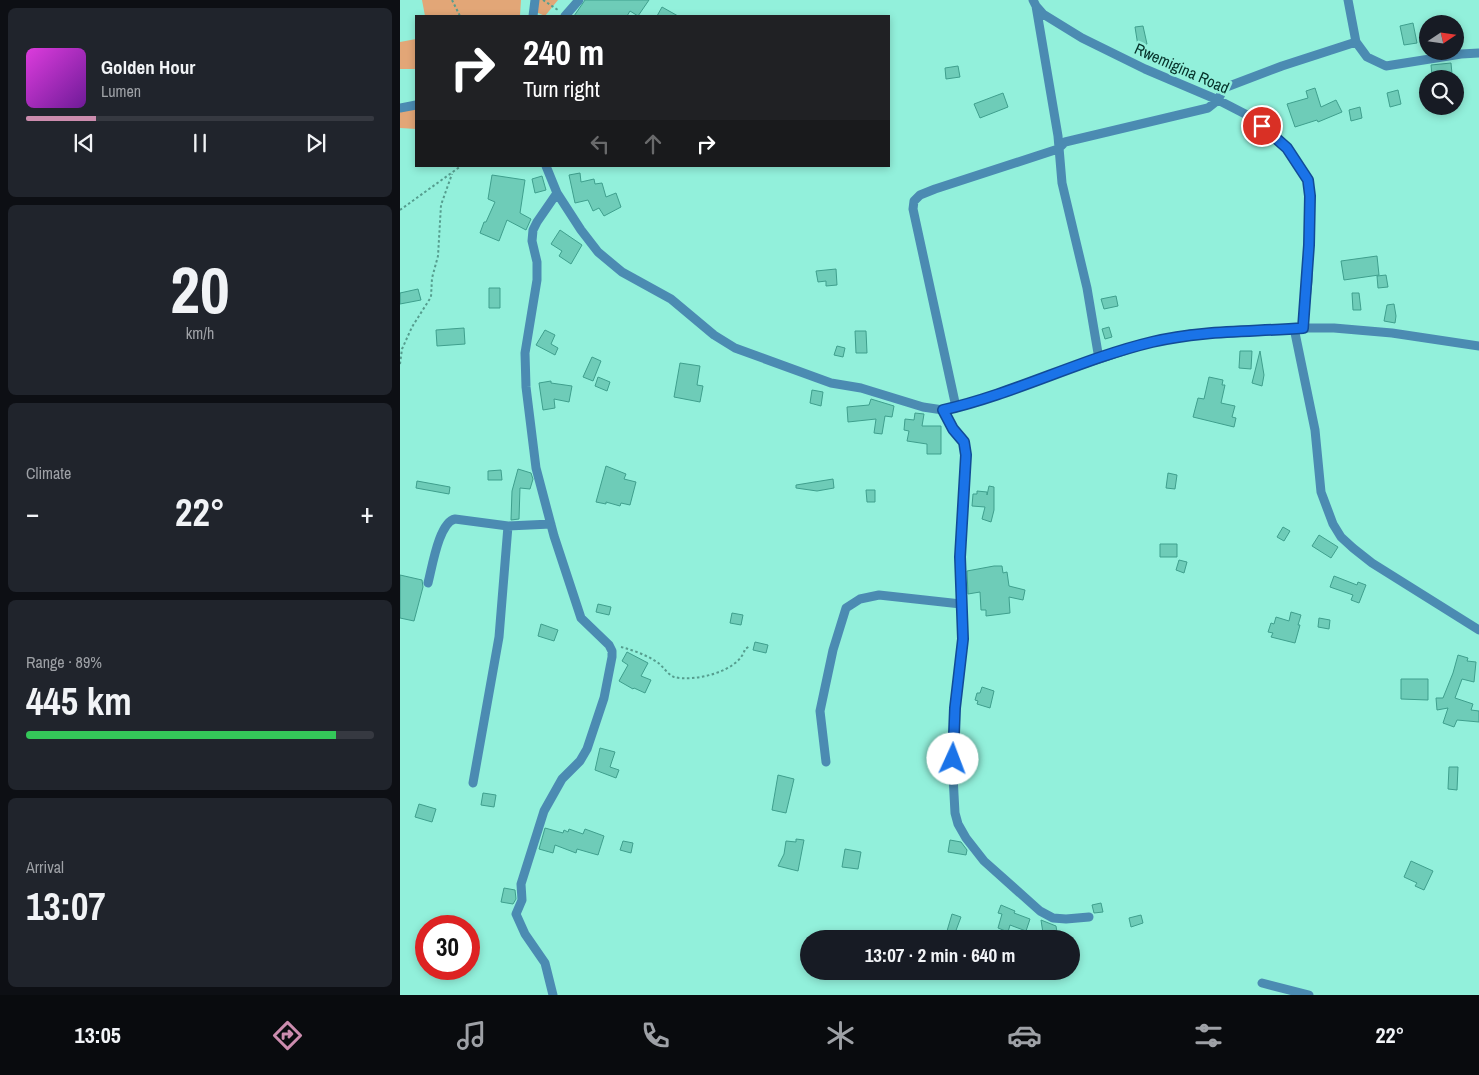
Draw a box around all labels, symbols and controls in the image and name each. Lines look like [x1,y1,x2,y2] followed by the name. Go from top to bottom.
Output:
[1419,15,1464,60] north arrow
[1419,15,1464,115] map controls
[523,29,604,76] text: 240 m
[440,35,505,100] icon: right
[1131,37,1233,99] street label: Rwemigina Road
[101,54,195,80] text: Golden Hour
[1419,70,1464,115] button: search
[523,74,600,104] text: Turn right
[101,80,141,102] text: Lumen
[1241,105,1283,147] pin
[1248,112,1276,140] icon: arrive
[70,129,98,157] icon: previous
[186,129,214,157] icon: pause
[302,129,330,157] icon: next
[586,130,614,158] icon: left
[639,130,667,158] icon: ahead
[692,130,720,158] icon: right
[170,246,230,333] text: 20
[186,322,214,344] text: km/h
[26,462,71,484] text: Climate
[175,487,225,538] text: 22°
[26,494,39,532] text: −
[361,494,374,532] text: +
[26,651,102,673] text: Range · 89%
[26,676,132,727] text: 445 km
[926,732,978,784] position arrow
[26,856,64,878] text: Arrival
[26,881,106,932] text: 13:07
[415,915,480,980] speed limit sign: 30
[865,942,1015,968] text: 13:07 · 2 min · 640 m
[270,1018,305,1053] icon: directions
[454,1018,489,1053] icon: music
[638,1018,673,1053] icon: phone
[823,1018,858,1053] icon: climate
[1007,1018,1042,1053] icon: car
[1191,1018,1226,1053] icon: filters
[75,1020,121,1050] text: 13:05
[1375,1020,1404,1050] text: 22°

